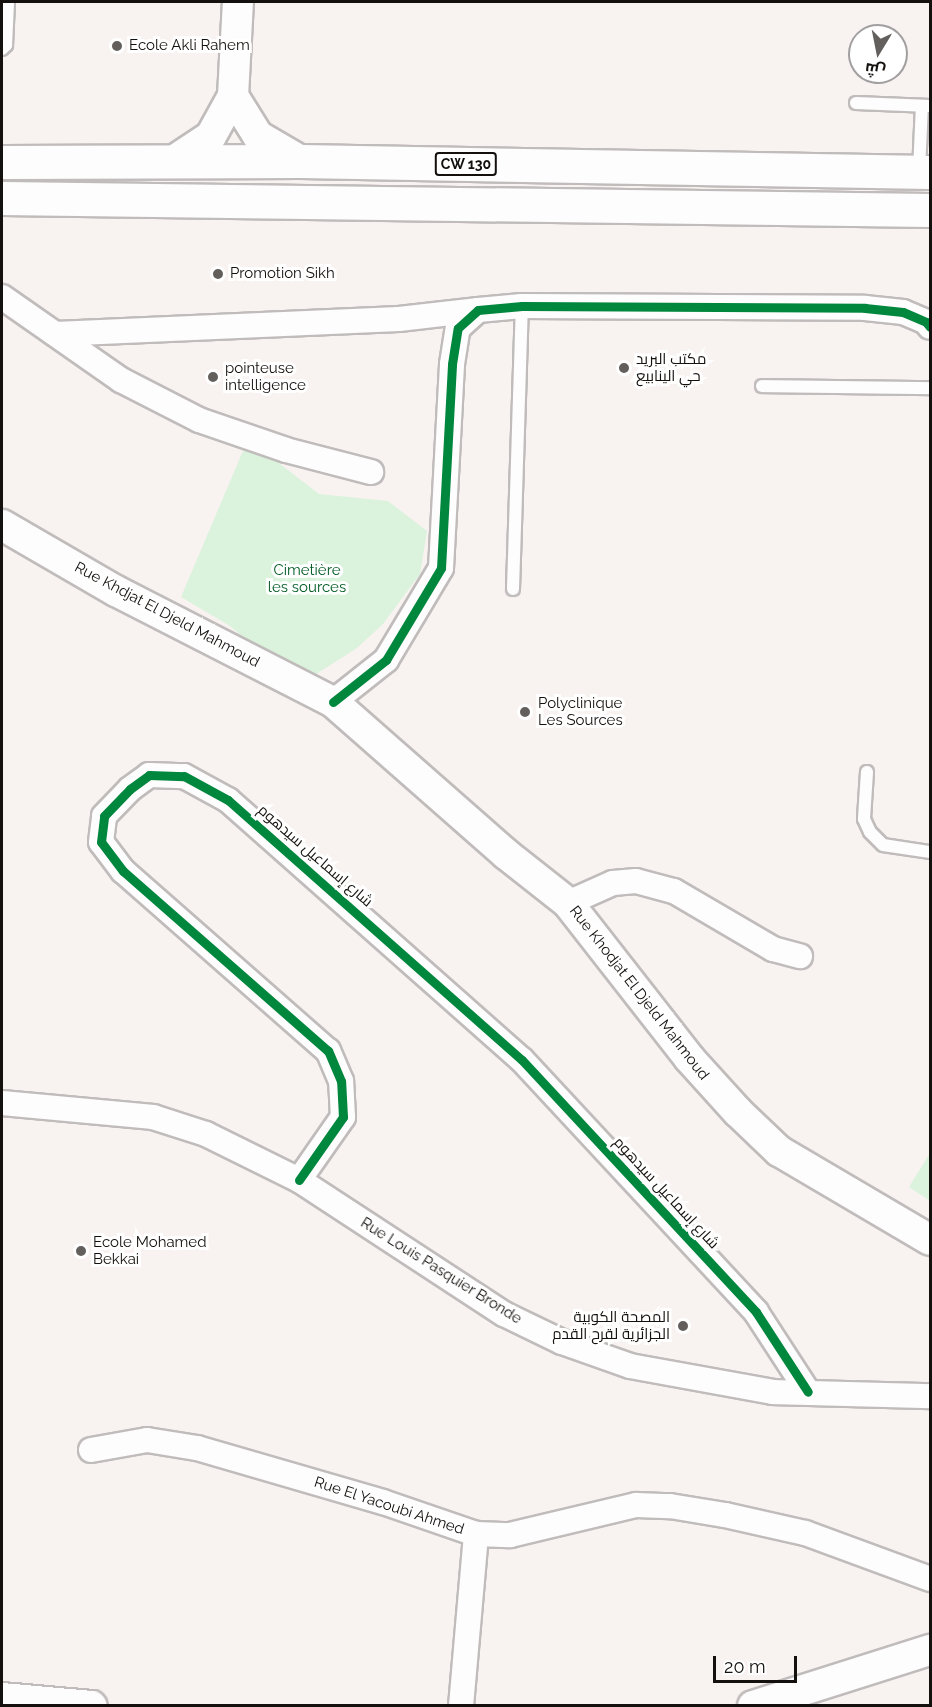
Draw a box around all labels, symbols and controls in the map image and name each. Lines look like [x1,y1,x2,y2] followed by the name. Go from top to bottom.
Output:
[848,24,908,84] north arrow
[129,37,250,55] place label: Ecole Akli Rahem
[110,39,124,53] marker: Ecole Akli Rahem
[863,59,887,81] text: ش
[434,153,498,175] road number: CW 130
[230,265,335,283] place label: Promotion Sikh
[211,267,225,281] marker: Promotion Sikh
[636,350,706,385] place label: مكتب البريد حي الينابيع
[225,359,306,394] place label: pointeuse intelligence
[617,361,631,375] marker: مكتب البريد حي الينابيع
[206,370,220,384] marker: pointeuse intelligence
[71,558,263,672] street label: Rue Khdjat El Djeld Mahmoud
[268,561,346,596] park label: Cimetière les sources
[538,694,623,729] place label: Polyclinique Les Sources
[516,703,534,721] marker: Polyclinique Les Sources
[254,801,376,911] street label: شارع إسماعيل سيدهوم
[565,902,713,1084] street label: Rue Khodjat El Djeld Mahmoud
[610,1133,722,1253] street label: شارع إسماعيل سيدهوم
[357,1214,525,1328] street label: Rue Louis Pasquier Bronde
[93,1233,206,1268] place label: Ecole Mohamed Bekkai
[74,1244,88,1258] marker: Ecole Mohamed Bekkai
[552,1308,670,1343] place label: المصحة الكوبية الجزائرية لقرح القدم
[674,1317,692,1335] marker: المصحة الكوبية الجزائرية لقرح القدم
[311,1473,467,1539] street label: Rue El Yacoubi Ahmed
[716,1644,800,1682] scale bar
[724,1656,766,1677] text: 20 m

